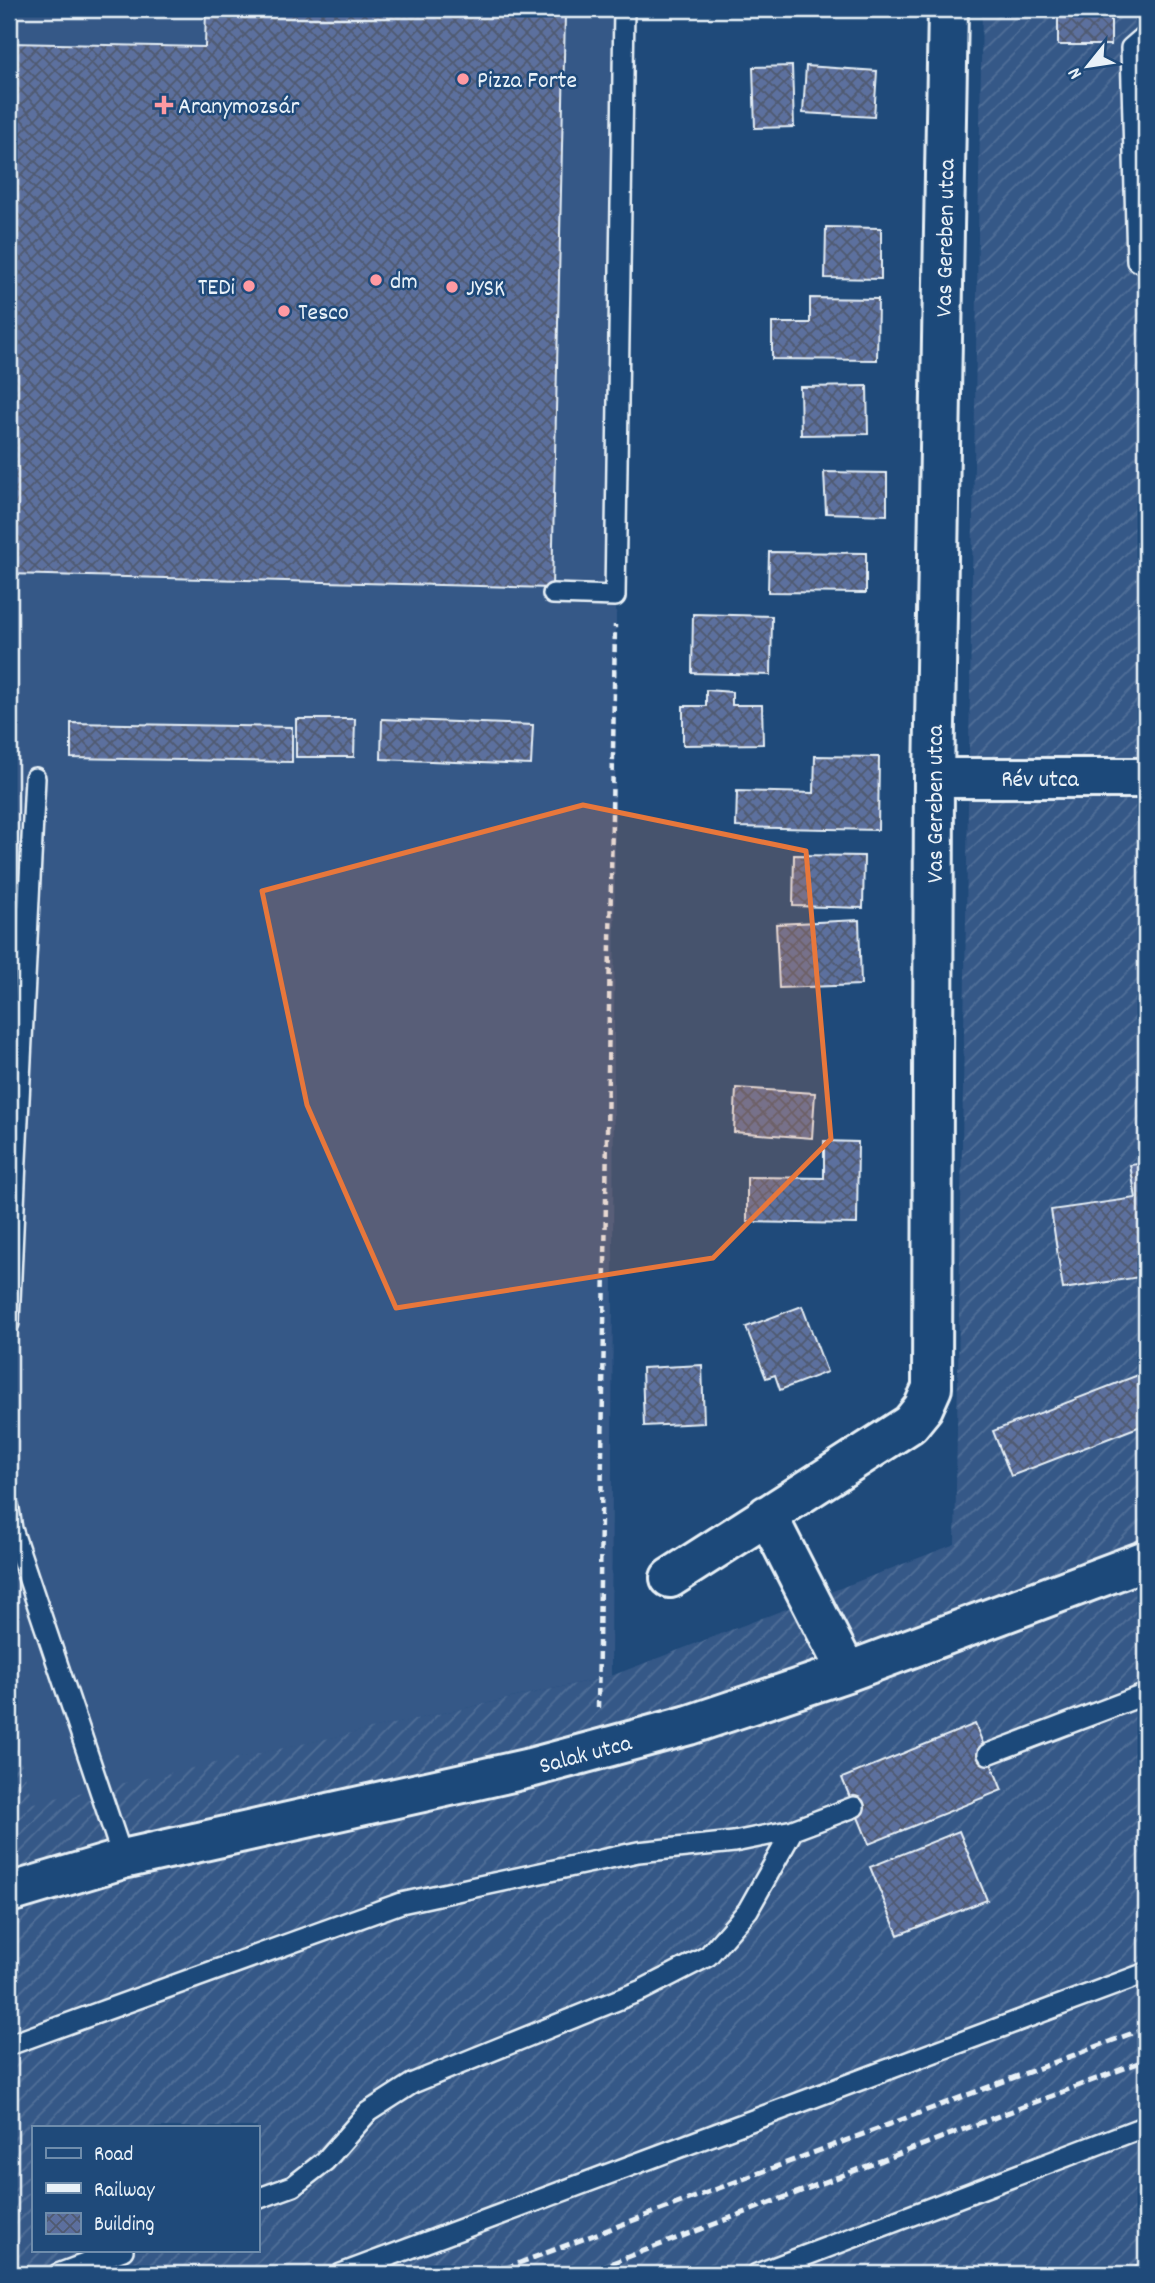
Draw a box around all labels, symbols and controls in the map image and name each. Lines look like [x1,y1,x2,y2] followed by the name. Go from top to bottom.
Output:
[1054,32,1124,102] north arrow
[1062,62,1090,84] text: N
[477,65,577,99] place label: Pizza Forte
[455,71,471,87] marker: Pizza Forte
[178,91,299,125] place label: Aranymozsár
[156,97,172,113] marker: Aranymozsár
[929,158,965,317] street label: Vas Gereben utca
[390,266,418,300] place label: dm
[198,272,235,306] place label: TEDi
[368,272,384,288] marker: dm
[466,273,505,307] place label: JYSK
[241,278,257,294] marker: TEDi
[444,279,460,295] marker: JYSK
[298,297,349,331] place label: Tesco
[276,303,292,319] marker: Tesco
[920,724,954,883] street label: Vas Gereben utca
[1001,764,1080,798] street label: Rév utca
[536,1727,636,1785] street label: Salak utca
[32,2126,259,2252] legend
[94,2141,133,2171] text: Road
[94,2177,155,2207] text: Railway
[94,2211,154,2241] text: Building

